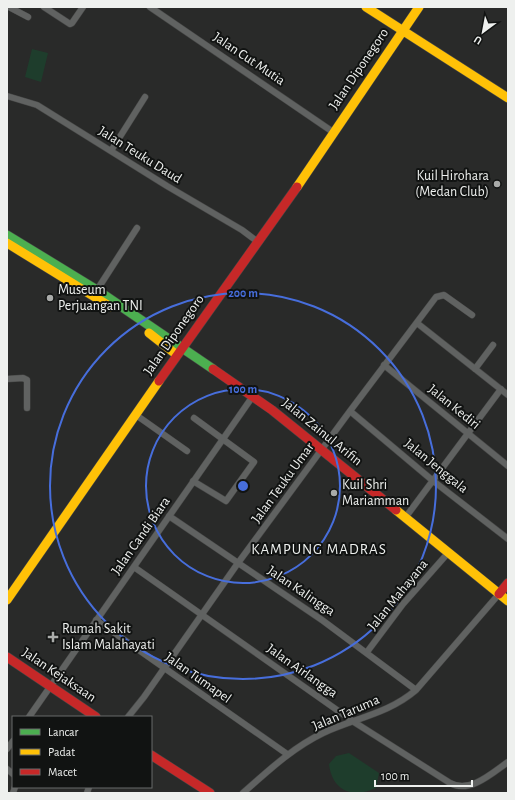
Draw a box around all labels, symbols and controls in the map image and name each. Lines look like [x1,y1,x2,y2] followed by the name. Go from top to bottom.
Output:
[463,12,503,52] north arrow
[327,26,391,112] street label: Jalan Diponegoro
[211,30,288,88] street label: Jalan Cut Mutia
[472,34,484,47] text: U
[96,124,184,186] street label: Jalan Teuku Daud
[415,169,490,199] place label: Kuil Hirohara (Medan Club)
[492,179,502,189] marker: Kuil Hirohara (Medan Club)
[58,283,143,313] place label: Museum Perjuangan TNI
[228,287,258,299] text: 200 m
[141,292,207,378] street label: Jalan Diponegoro
[45,293,55,303] marker: Museum Perjuangan TNI
[425,382,483,432] street label: Jalan Kediri
[229,383,257,395] text: 100 m
[279,396,365,468] street label: Jalan Zainul Arifin
[402,436,471,496] street label: Jalan Jenggala
[249,440,317,526] street label: Jalan Teuku Umar
[342,478,409,508] place label: Kuil Shri Mariamman
[236,479,250,493] centre of rings
[329,488,339,498] marker: Kuil Shri Mariamman
[109,494,173,578] street label: Jalan Candi Biara
[251,542,387,557] district label: KAMPUNG MADRAS
[365,557,431,633] street label: Jalan Mahayana
[265,563,338,619] street label: Jalan Kalingga
[62,622,155,652] place label: Rumah Sakit Islam Malahayati
[47,631,59,643] marker: Rumah Sakit Islam Malahayati
[264,642,340,701] street label: Jalan Airlangga
[20,645,98,705] street label: Jalan Kejaksaan
[162,650,234,706] street label: Jalan Tumapel
[310,692,382,733] street label: Jalan Taruma
[12,716,152,788] legend
[48,726,79,738] text: Lancar
[48,746,75,758] text: Padat
[375,762,472,788] scale bar
[48,766,77,778] text: Macet
[381,770,409,782] text: 100 m

